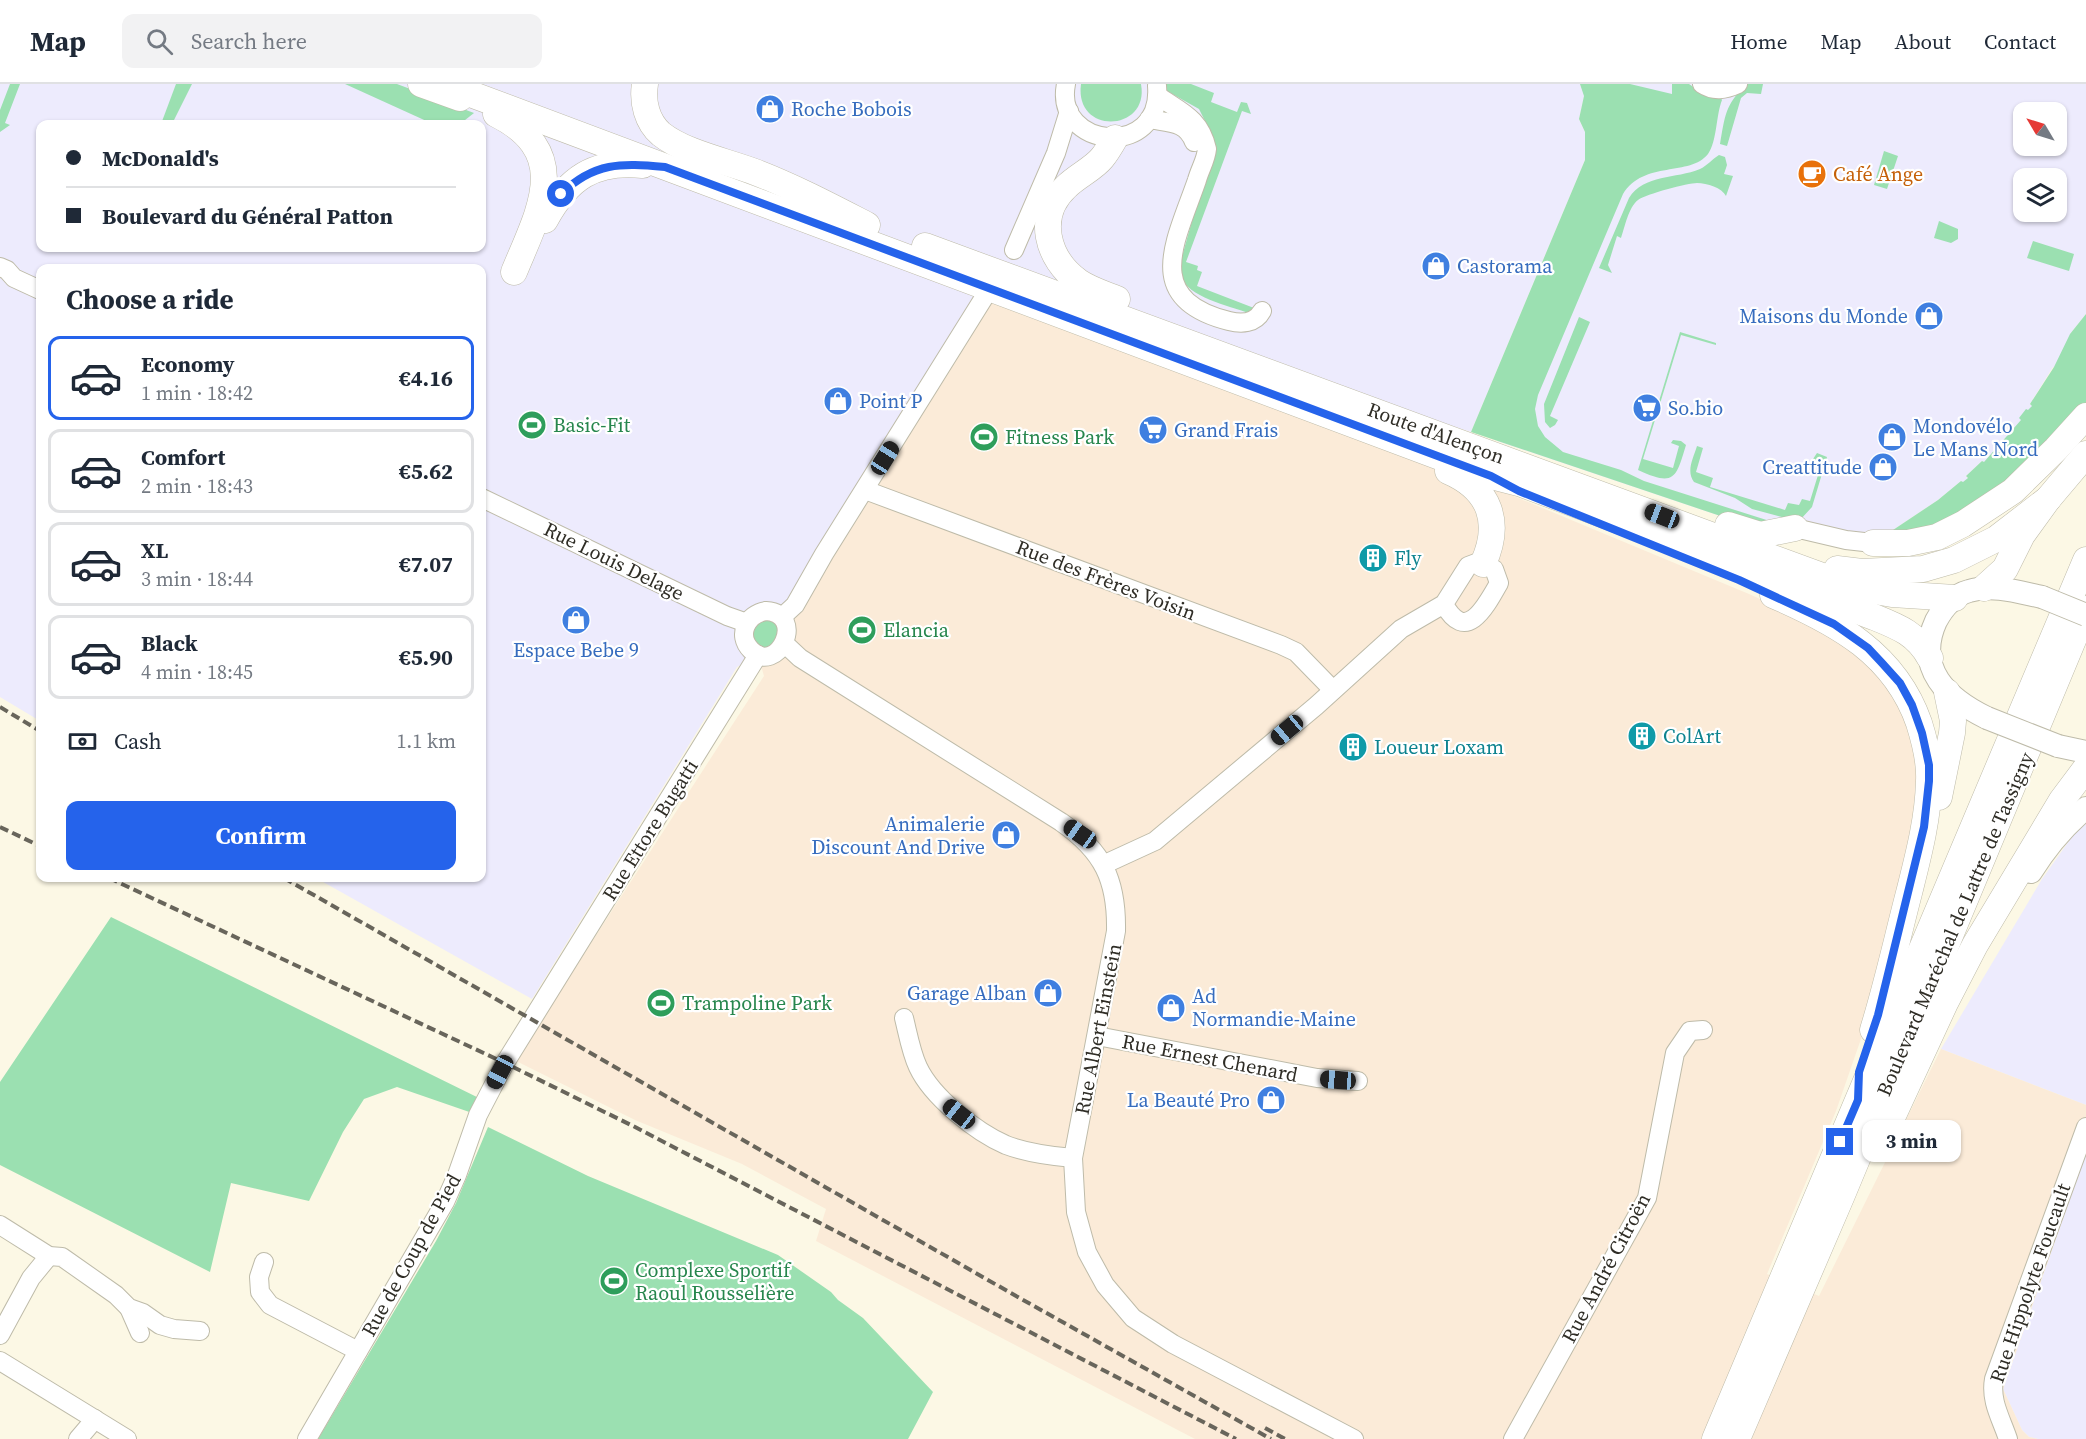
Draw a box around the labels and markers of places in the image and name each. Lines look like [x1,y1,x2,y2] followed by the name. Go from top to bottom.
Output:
[754,93,786,125] shop icon: Roche Bobois
[791,95,912,123] place label: Roche Bobois
[1796,158,1828,190] cafe icon: Café Ange
[1833,160,1923,188] place label: Café Ange
[1420,250,1452,282] shop icon: Castorama
[1457,252,1553,280] place label: Castorama
[1913,300,1945,332] shop icon: Maisons du Monde
[1739,302,1908,330] place label: Maisons du Monde
[822,385,854,417] shop icon: Point P
[859,387,922,415] place label: Point P
[1631,392,1663,424] supermarket icon: So.bio
[1668,394,1723,422] place label: So.bio
[516,409,548,441] sports icon: Basic-Fit
[553,411,631,439] place label: Basic-Fit
[1913,412,2039,463] place label: Mondovélo Le Mans Nord
[1137,414,1169,446] supermarket icon: Grand Frais
[1174,416,1278,444] place label: Grand Frais
[968,421,1000,453] sports icon: Fitness Park
[1876,421,1908,453] shop icon: Mondovélo Le Mans Nord
[1005,423,1114,451] place label: Fitness Park
[1867,451,1899,483] shop icon: Creattitude
[1762,453,1862,481] place label: Creattitude
[1357,542,1389,574] building icon: Fly
[1394,544,1422,572] place label: Fly
[560,604,592,636] shop icon: Espace Bebe 9
[846,614,878,646] sports icon: Elancia
[883,616,950,644] place label: Elancia
[513,636,639,664] place label: Espace Bebe 9
[1626,720,1658,752] building icon: ColArt
[1663,722,1721,750] place label: ColArt
[1337,731,1369,763] building icon: Loueur Loxam
[1374,733,1504,761] place label: Loueur Loxam
[811,810,985,861] place label: Animalerie Discount And Drive
[990,819,1022,851] shop icon: Animalerie Discount And Drive
[1032,977,1064,1009] shop icon: Garage Alban
[907,979,1027,1007] place label: Garage Alban
[1192,982,1356,1033] place label: Ad Normandie-Maine
[645,987,677,1019] sports icon: Trampoline Park
[682,989,832,1017] place label: Trampoline Park
[1155,992,1187,1024] shop icon: Ad Normandie-Maine
[1255,1084,1287,1116] shop icon: La Beauté Pro
[1127,1086,1250,1114] place label: La Beauté Pro
[635,1256,794,1307] place label: Complexe Sportif Raoul Rousselière
[598,1265,630,1297] sports icon: Complexe Sportif Raoul Rousselière

